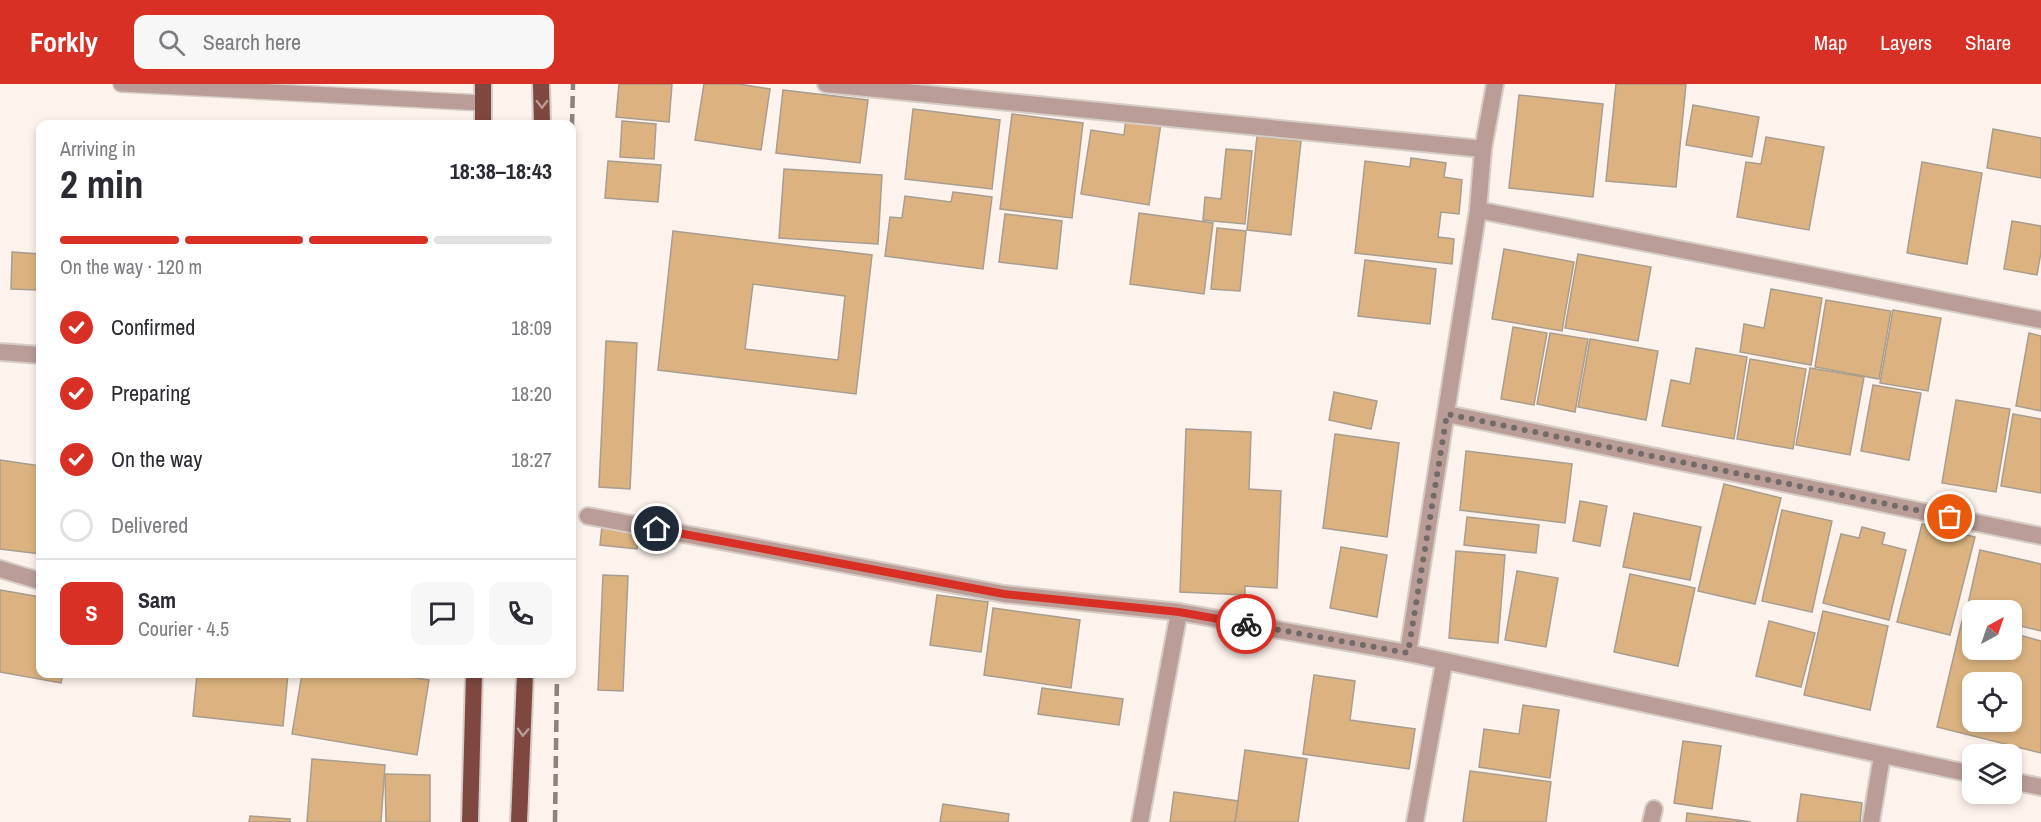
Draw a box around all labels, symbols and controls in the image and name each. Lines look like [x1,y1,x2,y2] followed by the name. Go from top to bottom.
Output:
[134,15,554,69] search box
[30,23,98,61] text: Forkly
[155,26,188,59] icon: search
[203,27,301,57] text: Search here
[1814,28,1847,57] text: Map
[1880,28,1932,57] text: Layers
[1965,28,2011,57] text: Share
[536,100,548,109] one-way arrow
[60,135,136,162] text: Arriving in
[450,156,552,186] text: 18:38–18:43
[60,158,144,210] text: 2 min
[60,253,202,280] text: On the way · 120 m
[60,311,93,344] icon: check
[111,312,195,342] text: Confirmed
[511,314,552,341] text: 18:09
[60,377,93,410] icon: check
[111,378,190,408] text: Preparing
[511,380,552,407] text: 18:20
[60,443,93,476] icon: check
[111,444,202,474] text: On the way
[511,446,552,473] text: 18:27
[1924,491,1975,542] pin
[1933,500,1966,533] icon: bag
[631,503,682,554] pin
[111,510,188,540] text: Delivered
[640,512,673,545] icon: home
[411,582,474,645] button: chat
[489,582,552,645] button: phone
[138,585,176,615] text: Sam
[1216,594,1276,654] courier
[85,598,98,628] text: S
[1962,600,2022,660] north arrow
[1962,600,2022,804] map controls
[1230,608,1263,641] icon: bike
[138,615,229,642] text: Courier · 4.5
[1962,672,2022,732] button: locate
[516,727,529,736] one-way arrow
[1962,744,2022,804] button: layers

